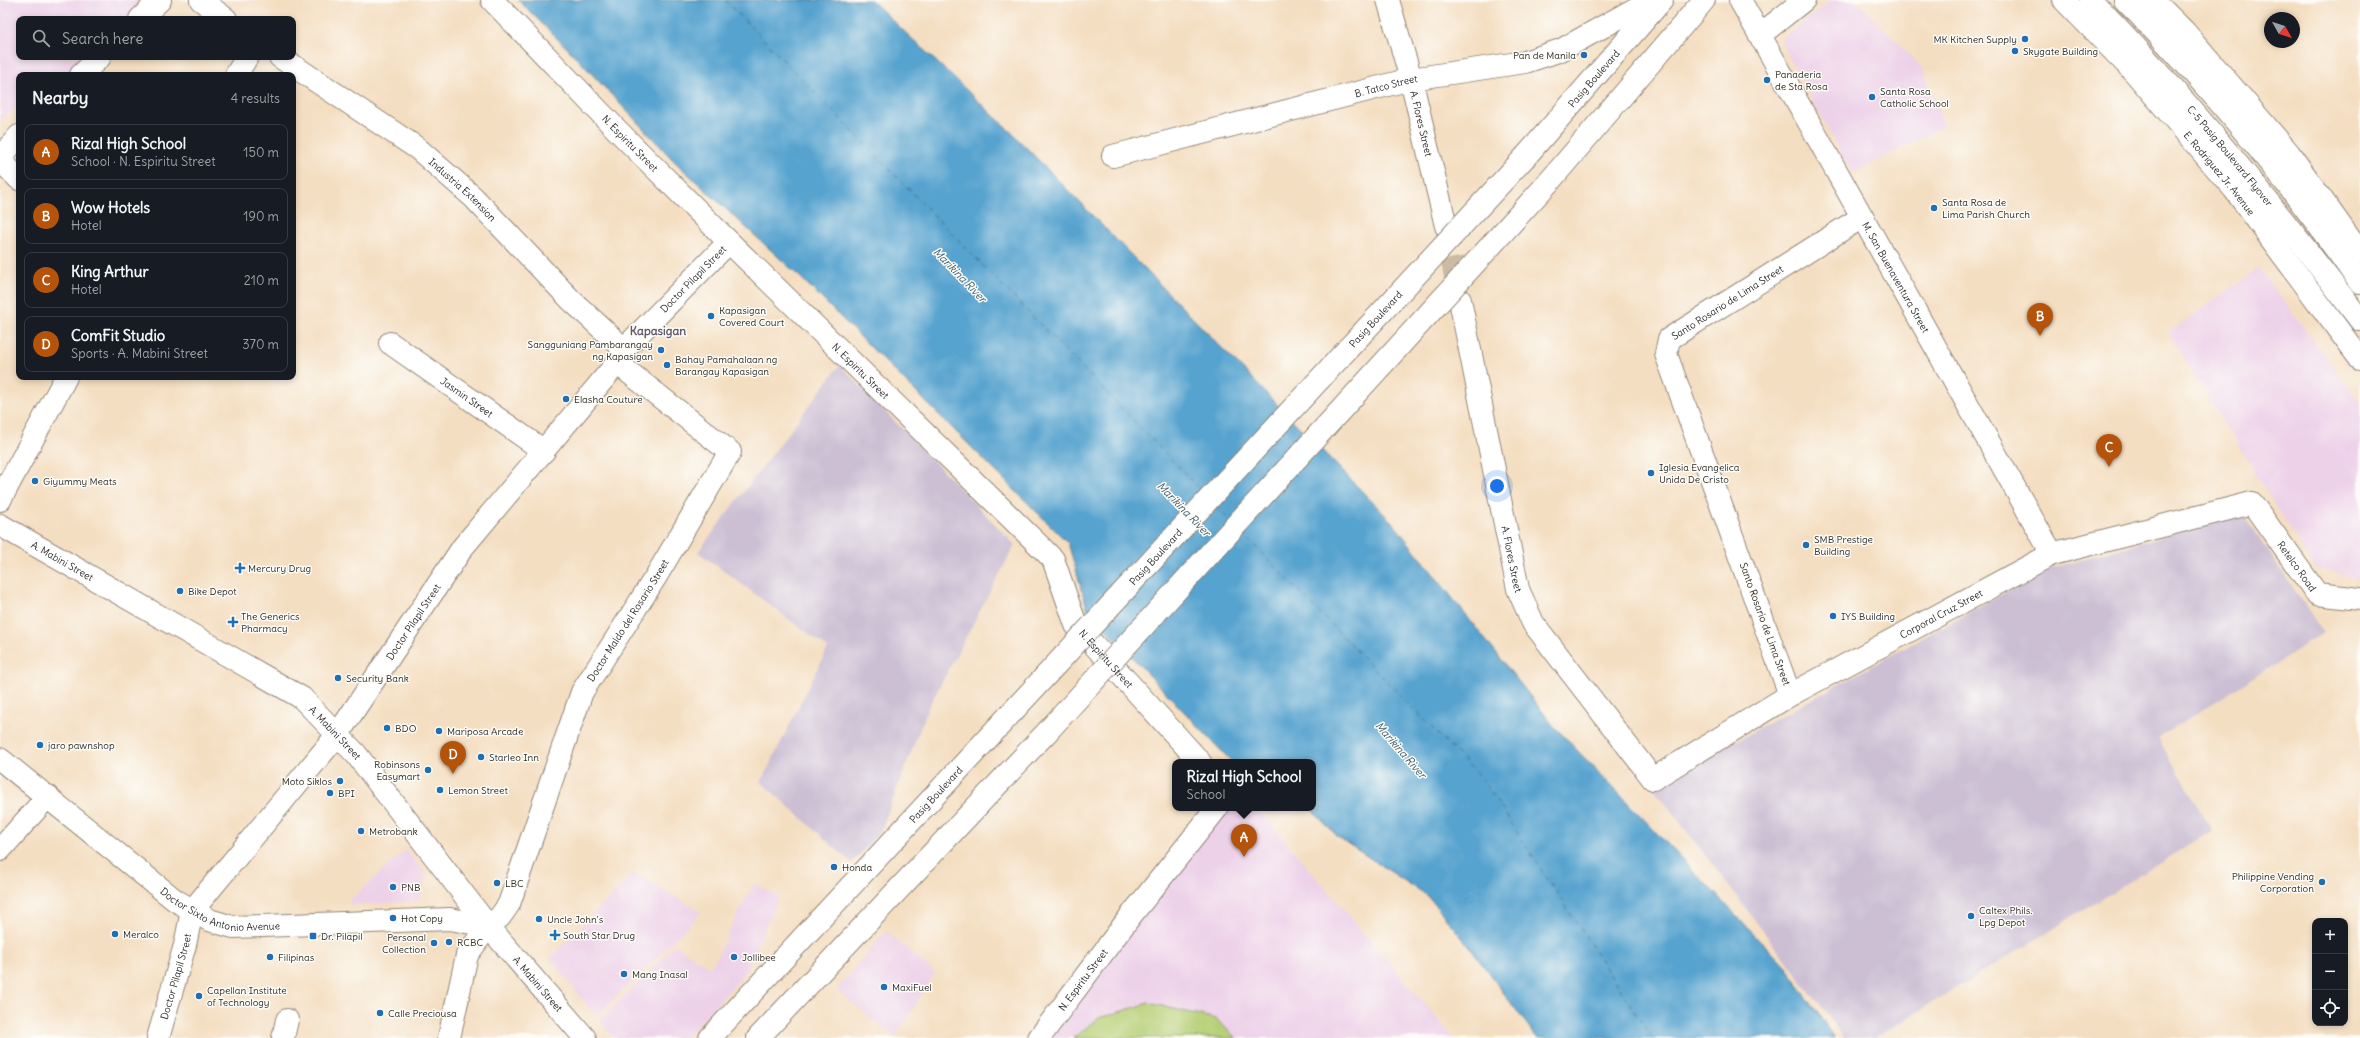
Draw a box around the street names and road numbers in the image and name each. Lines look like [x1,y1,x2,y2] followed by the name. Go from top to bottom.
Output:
[1565,47,1622,110] street label: Pasig Boulevard
[1353,72,1419,100] street label: B. Tatco Street
[1407,89,1436,158] street label: A. Flores Street
[2185,103,2276,209] street label: C-5 Pasig Boulevard Flyover
[599,112,662,175] street label: N. Espiritu Street
[2181,129,2258,218] street label: E. Rodriguez Jr. Avenue
[426,155,499,224] street label: Industria Extension
[1860,219,1933,335] street label: M. San Buenaventura Street
[657,242,729,315] street label: Doctor Pilapil Street
[1669,262,1786,342] street label: Santo Rosario de Lima Street
[1346,288,1405,350] street label: Pasig Boulevard
[830,340,892,402] street label: N. Espiritu Street
[438,374,496,420] street label: Jasmin Street
[1499,525,1525,595] street label: A. Flores Street
[1126,526,1185,588] street label: Pasig Boulevard
[29,538,96,584] street label: A. Mabini Street
[2275,538,2320,594] street label: Retelco Road
[584,556,672,684] street label: Doctor Maldo del Rosario Street
[1737,561,1793,688] street label: Santo Rosario de Lima Street
[383,581,443,662] street label: Doctor Pilapil Street
[1897,586,1985,641] street label: Corporal Cruz Street
[1076,626,1136,691] street label: N. Espiritu Street
[306,703,365,762] street label: A. Mabini Street
[906,763,965,825] street label: Pasig Boulevard
[158,884,280,934] street label: Doctor Sixto Antonio Avenue
[157,932,194,1021] street label: Doctor Pilapil Street
[1055,945,1111,1013] street label: N. Espiritu Street
[510,953,566,1015] street label: A. Mabini Street

